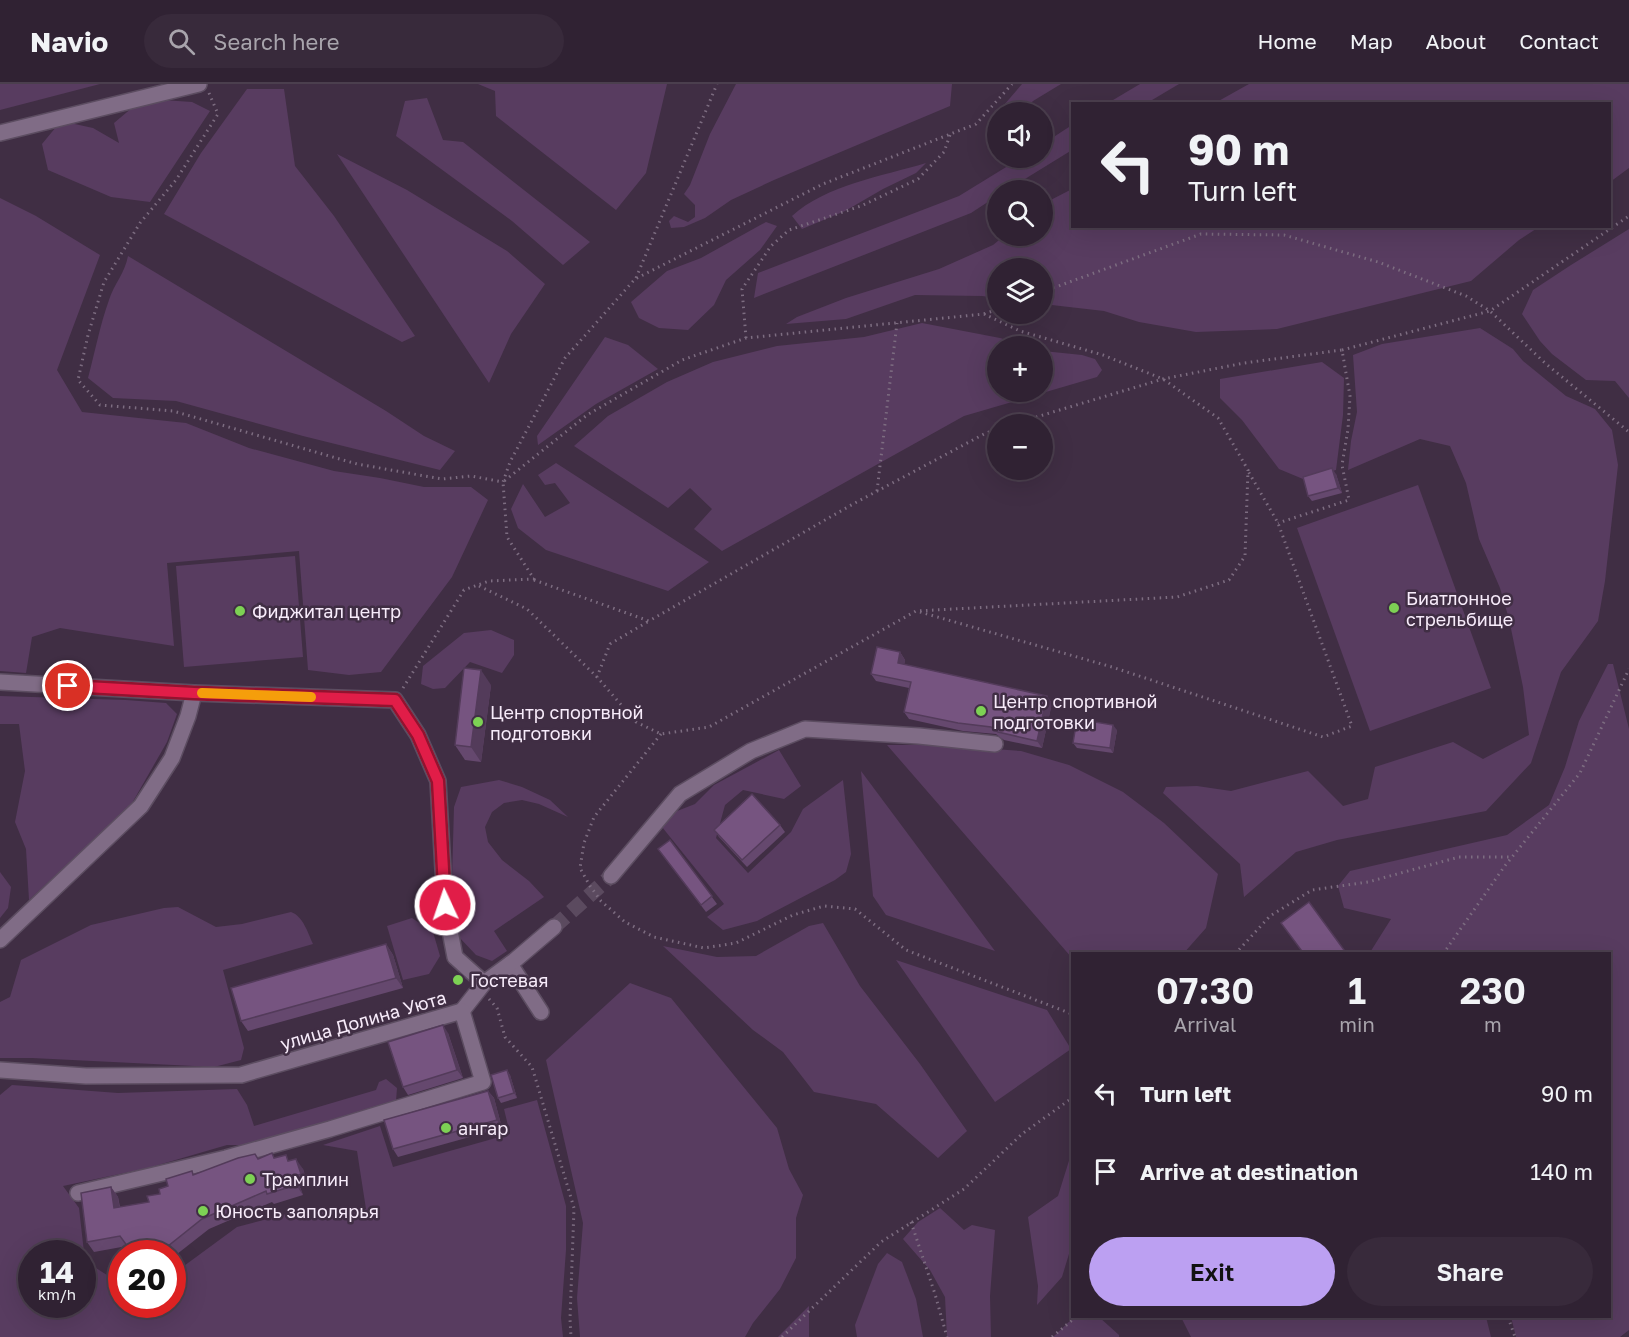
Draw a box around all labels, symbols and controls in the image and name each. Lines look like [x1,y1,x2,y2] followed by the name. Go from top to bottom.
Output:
[144,14,564,68] search box
[30,25,108,58] text: Navio
[165,25,198,58] icon: search
[213,28,339,55] text: Search here
[1257,28,1317,54] text: Home
[1350,28,1393,54] text: Map
[1426,28,1486,54] text: About
[1519,28,1599,54] text: Contact
[987,102,1053,480] map controls
[987,102,1053,168] button: sound
[1188,124,1289,174] text: 90 m
[1089,126,1167,204] icon: left
[1188,175,1297,207] text: Turn left
[987,180,1053,246] button: search
[987,258,1053,324] button: layers
[987,336,1053,402] button: +
[987,414,1053,480] button: −
[1406,587,1513,630] place label: Биатлонное стрельбище
[252,600,401,622] place label: Фиджитал центр
[1387,601,1401,615] marker: Биатлонное стрельбище
[233,604,247,618] marker: Фиджитал центр
[42,660,93,711] pin
[51,669,84,702] icon: arrive
[993,690,1157,733] place label: Центр спортивной подготовки
[490,701,643,744] place label: Центр спортвной подготовки
[974,704,988,718] marker: Центр спортивной подготовки
[471,715,485,729] marker: Центр спортвной подготовки
[413,873,477,937] position arrow
[470,969,548,991] place label: Гостевая
[1156,969,1254,1012] text: 07:30
[1348,969,1366,1012] text: 1
[1460,969,1526,1012] text: 230
[451,973,465,987] marker: Гостевая
[277,986,449,1054] street label: улица Долина Уюта
[1174,1012,1237,1036] text: Arrival
[1339,1012,1375,1036] text: min
[1484,1012,1502,1036] text: m
[1089,1077,1122,1110] icon: left
[1140,1080,1231,1107] text: Turn left
[1541,1080,1593,1107] text: 90 m
[458,1117,508,1139] place label: ангар
[439,1121,453,1135] marker: ангар
[1089,1155,1122,1188] icon: arrive
[1140,1158,1358,1185] text: Arrive at destination
[1530,1158,1593,1185] text: 140 m
[262,1168,349,1190] place label: Трамплин
[243,1172,257,1186] marker: Трамплин
[215,1200,379,1222] place label: Юность заполярья
[196,1204,210,1218] marker: Юность заполярья
[1089,1237,1335,1306] button: Exit
[1347,1237,1593,1306] button: Share
[108,1240,186,1318] speed limit sign: 20
[40,1254,74,1290] text: 14
[38,1285,76,1303] text: km/h

